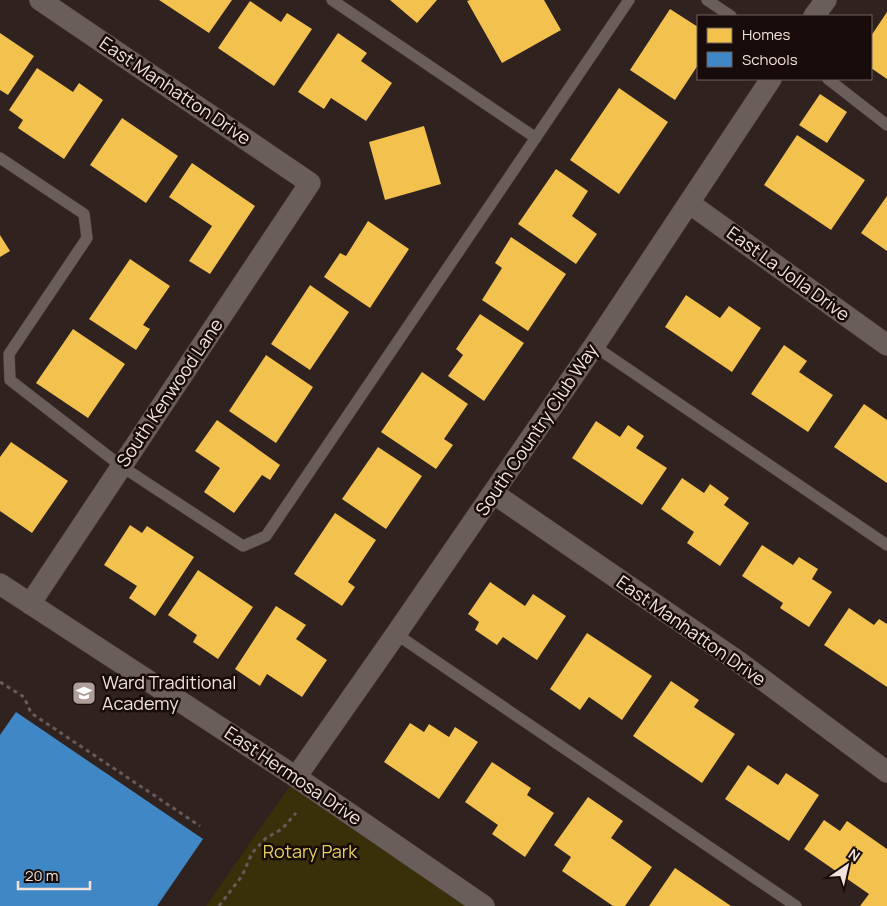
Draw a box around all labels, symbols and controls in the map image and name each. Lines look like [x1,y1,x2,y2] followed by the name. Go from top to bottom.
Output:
[697,15,872,80] legend
[742,24,791,45] text: Homes
[95,31,256,150] street label: East Manhatton Drive
[742,49,798,70] text: Schools
[722,220,855,326] street label: East La Jolla Drive
[111,314,228,471] street label: South Kenwood Lane
[470,338,603,520] street label: South Country Club Way
[612,569,771,691] street label: East Manhatton Drive
[102,670,236,715] place label: Ward Traditional Academy
[71,680,97,706] school or university icon: Ward Traditional Academy
[220,720,367,830] street label: East Hermosa Drive
[263,839,358,863] park label: Rotary Park
[822,841,872,891] north arrow
[845,844,864,865] text: N
[18,858,90,890] scale bar
[25,865,58,886] text: 20 m

